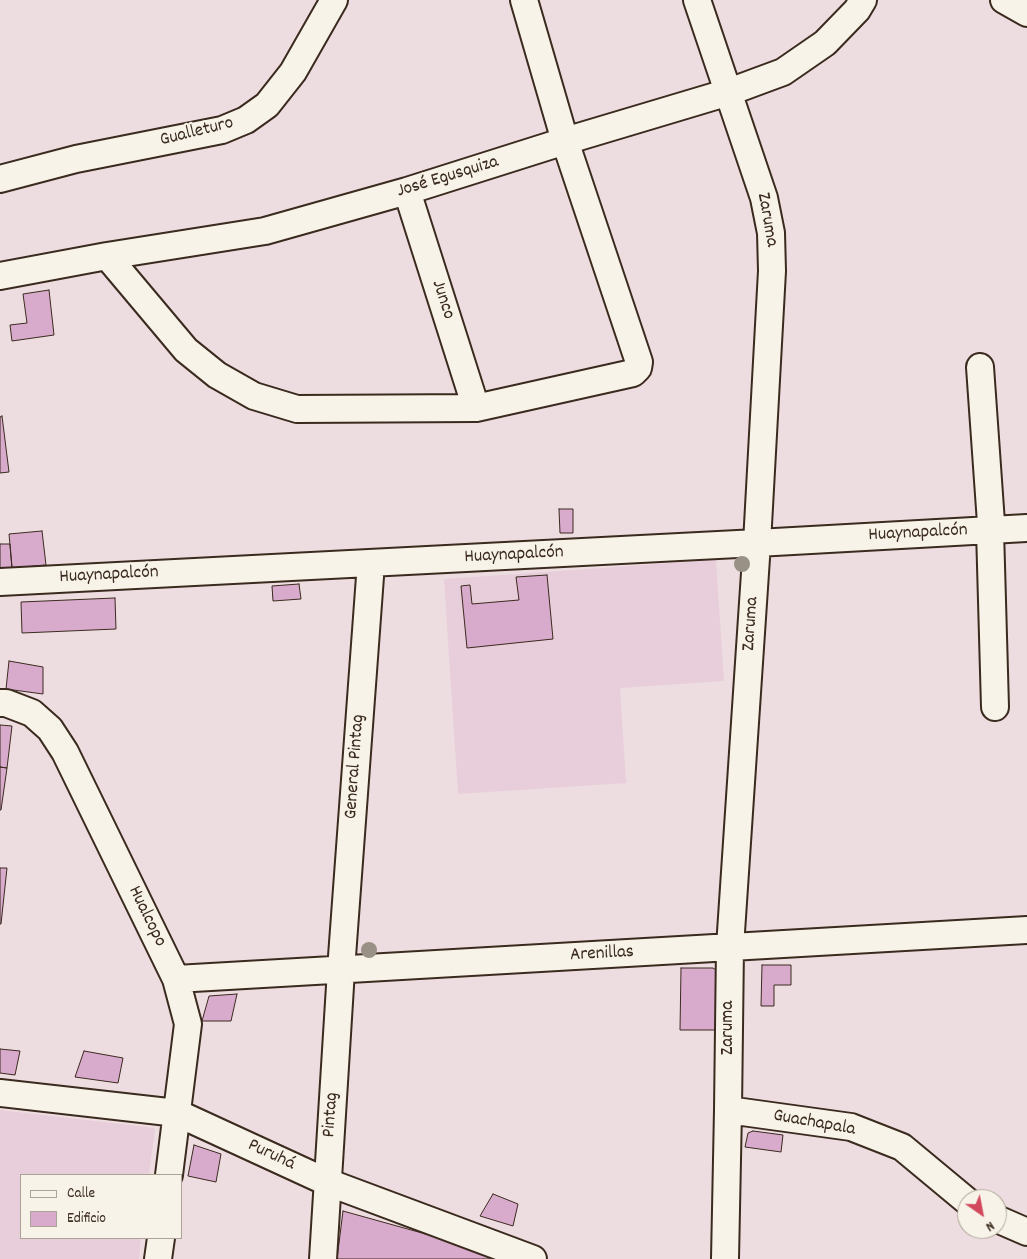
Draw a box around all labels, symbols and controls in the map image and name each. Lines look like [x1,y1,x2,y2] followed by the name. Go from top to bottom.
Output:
[158,113,236,153] street label: Gualleturo
[394,152,502,204] street label: José Egusquiza
[750,191,782,249] street label: Zaruma
[425,277,459,323] street label: Junco
[868,520,968,548] street label: Huaynapalcón
[464,542,564,570] street label: Huaynapalcón
[59,562,159,590] street label: Huaynapalcón
[739,596,765,652] street label: Zaruma
[341,714,371,820] street label: General Pintag
[122,883,170,951] street label: Hualcopo
[569,942,635,968] street label: Arenillas
[718,1001,740,1055] street label: Zaruma
[319,1092,345,1138] street label: Pintag
[771,1106,857,1142] street label: Guachapala
[243,1135,299,1177] street label: Puruhá
[20,1174,182,1239] legend
[67,1183,95,1205] text: Calle
[957,1189,1007,1239] north arrow
[67,1208,106,1230] text: Edificio
[981,1215,998,1236] text: N

